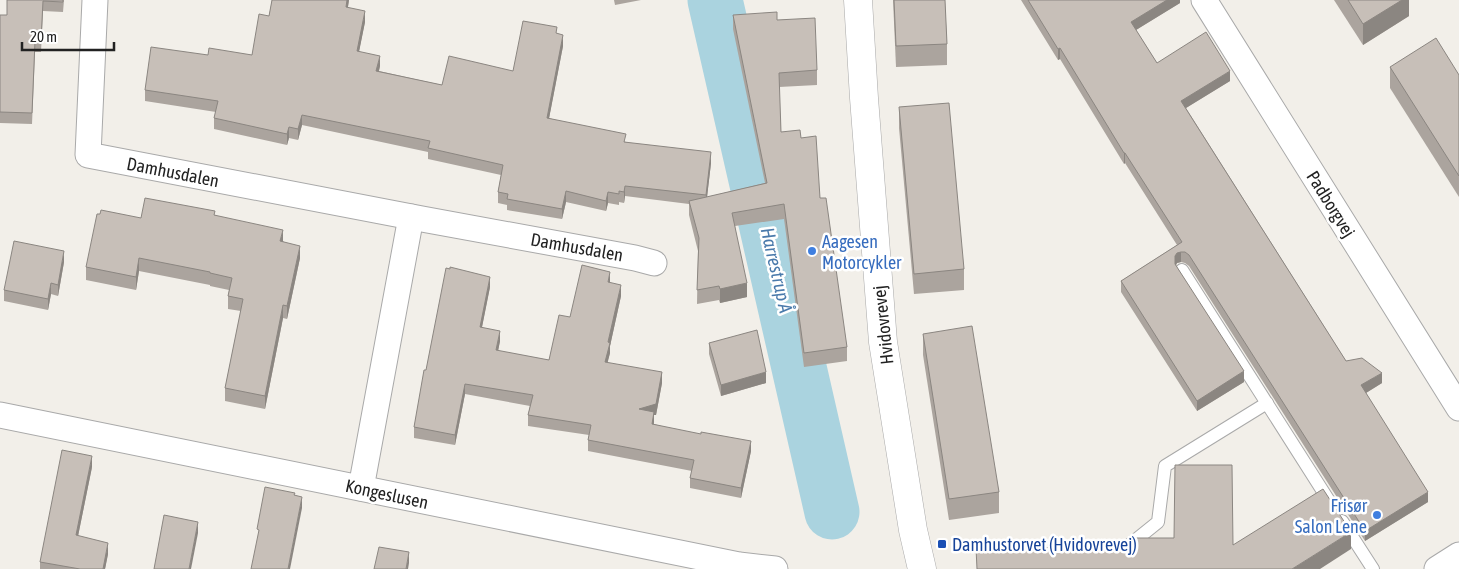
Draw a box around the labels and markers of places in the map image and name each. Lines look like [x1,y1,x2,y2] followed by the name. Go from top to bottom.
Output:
[822,231,902,273] place label: Aagesen Motorcykler
[806,245,818,257] marker: Aagesen Motorcykler
[1295,495,1368,537] place label: Frisør Salon Lene
[1371,509,1383,521] marker: Frisør Salon Lene
[952,534,1137,555] place label: Damhustorvet (Hvidovrevej)
[936,538,948,550] marker: Damhustorvet (Hvidovrevej)

